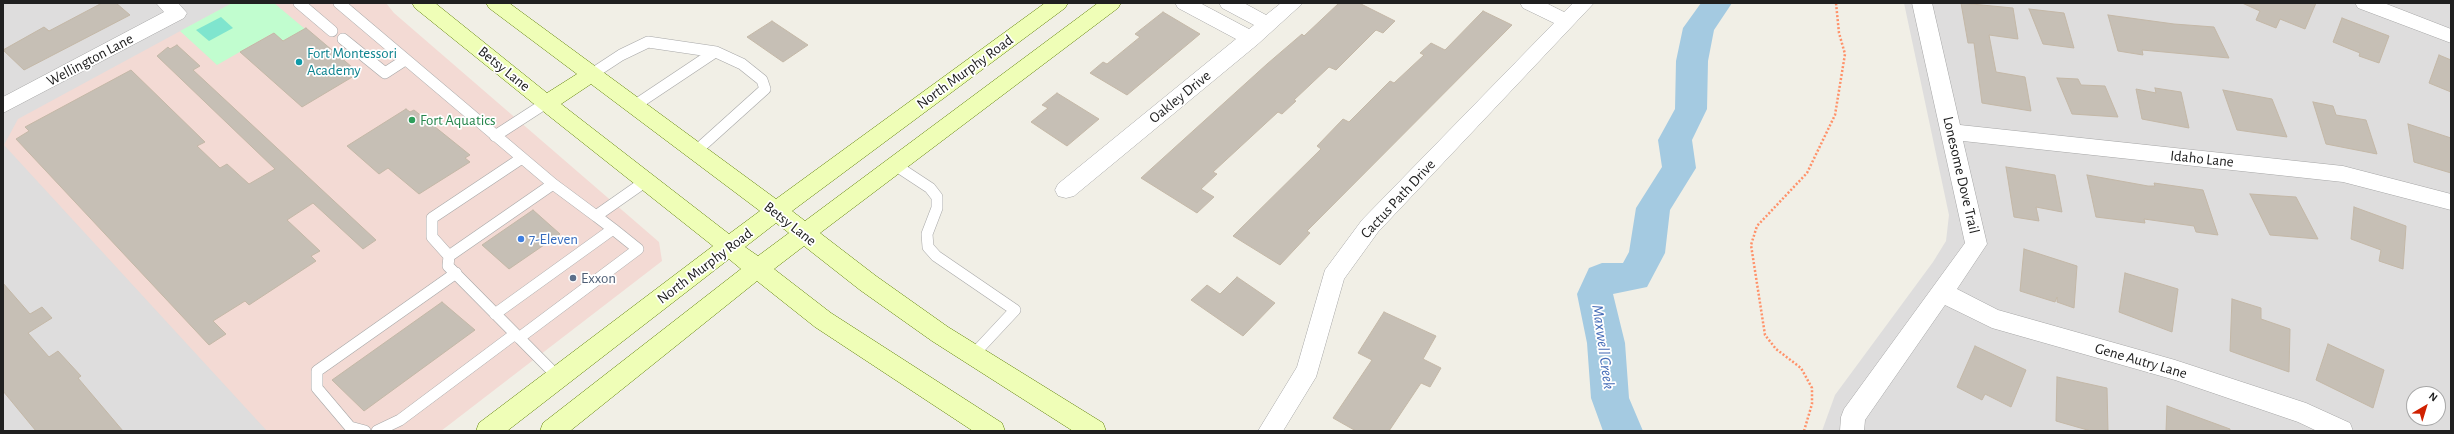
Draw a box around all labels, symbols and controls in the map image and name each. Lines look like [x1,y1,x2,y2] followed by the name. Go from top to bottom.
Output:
[44,30,136,90] street label: Wellington Lane
[913,31,1017,113] street label: North Murphy Road
[474,43,534,95] street label: Betsy Lane
[307,44,397,79] place label: Fort Montessori Academy
[294,57,304,67] marker: Fort Montessori Academy
[1146,67,1214,127] street label: Oakley Drive
[420,111,496,129] place label: Fort Aquatics
[407,115,417,125] marker: Fort Aquatics
[1939,115,1983,235] street label: Lonesome Dove Trail
[2169,147,2235,171] street label: Idaho Lane
[1357,156,1439,242] street label: Cactus Path Drive
[760,198,820,250] street label: Betsy Lane
[654,224,756,308] street label: North Murphy Road
[529,230,578,248] place label: 7-Eleven
[516,234,526,244] marker: 7-Eleven
[581,269,616,287] place label: Exxon
[568,273,578,283] marker: Exxon
[1588,304,1618,390] water label: Maxwell Creek
[2093,339,2189,383] street label: Gene Autry Lane
[2406,386,2446,426] north arrow
[2427,390,2439,404] text: N

